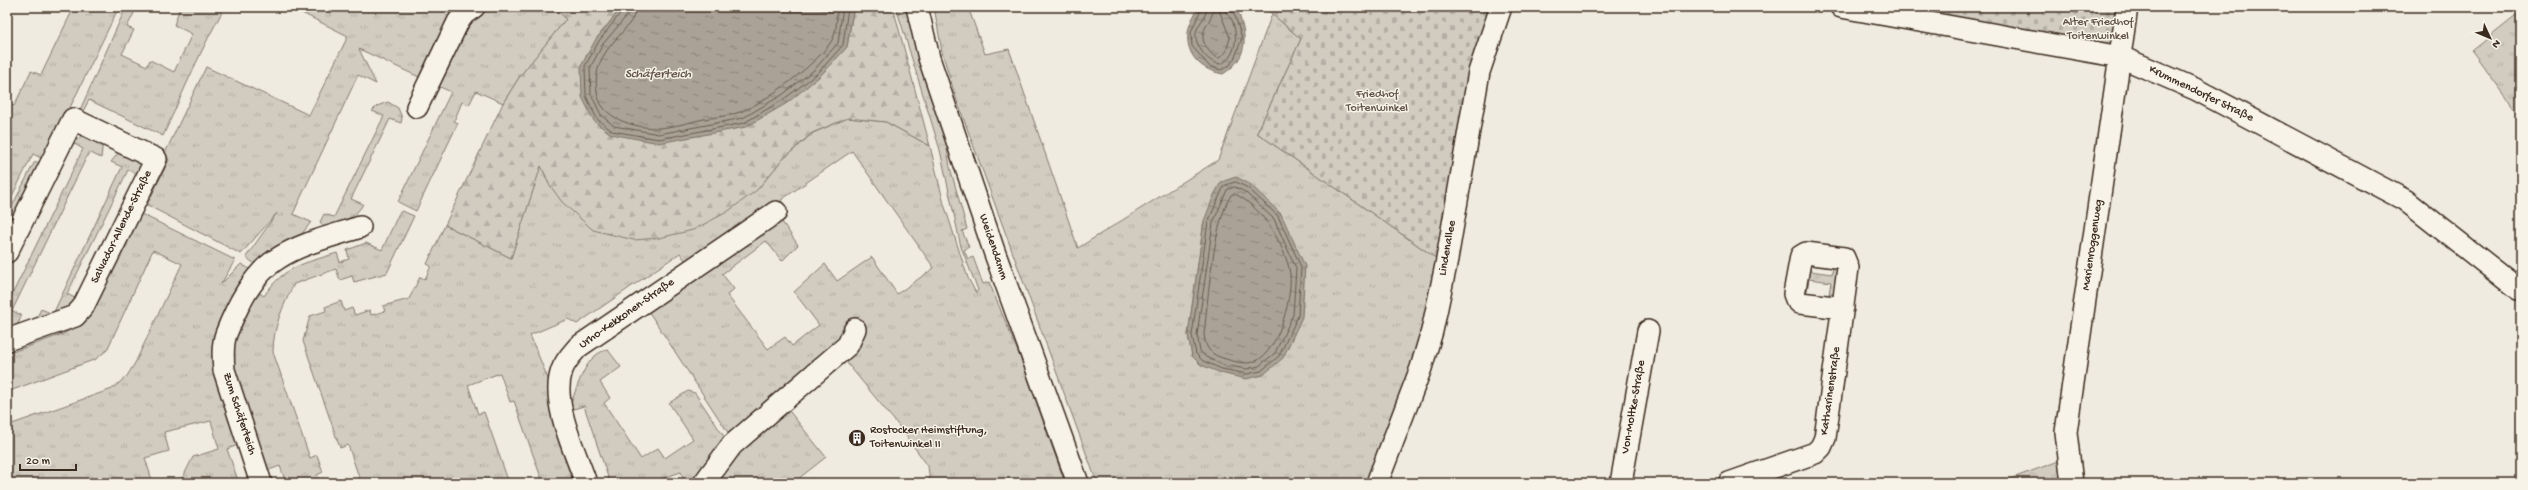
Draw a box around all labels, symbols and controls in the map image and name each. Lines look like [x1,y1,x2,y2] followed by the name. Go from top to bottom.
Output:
[2063,16,2135,44] park label: Alter Friedhof Toitenwinkel
[2470,18,2510,58] north arrow
[2489,37,2503,50] text: N
[2146,63,2256,126] street label: Krummendorfer Straße
[625,67,692,82] water label: Schäferteich
[1345,88,1408,116] park label: Friedhof Toitenwinkel
[88,167,156,286] street label: Salvador-Allende-Straße
[2080,198,2106,292] street label: Marienroggenweg
[975,212,1011,282] street label: Weidendamm
[1436,218,1460,277] street label: Lindenallee
[576,275,678,352] street label: Urho-Kekkonen-Straße
[1818,345,1844,436] street label: Katharinenstraße
[1619,358,1649,456] street label: Von-Moltke-Straße
[219,371,259,458] street label: Zum Schäferteich
[869,424,987,452] place label: Rostocker Heimstiftung, Toitenwinkel II
[847,428,867,448] building icon: Rostocker Heimstiftung, Toitenwinkel II
[20,446,76,472] scale bar
[26,455,51,469] text: 20 m

